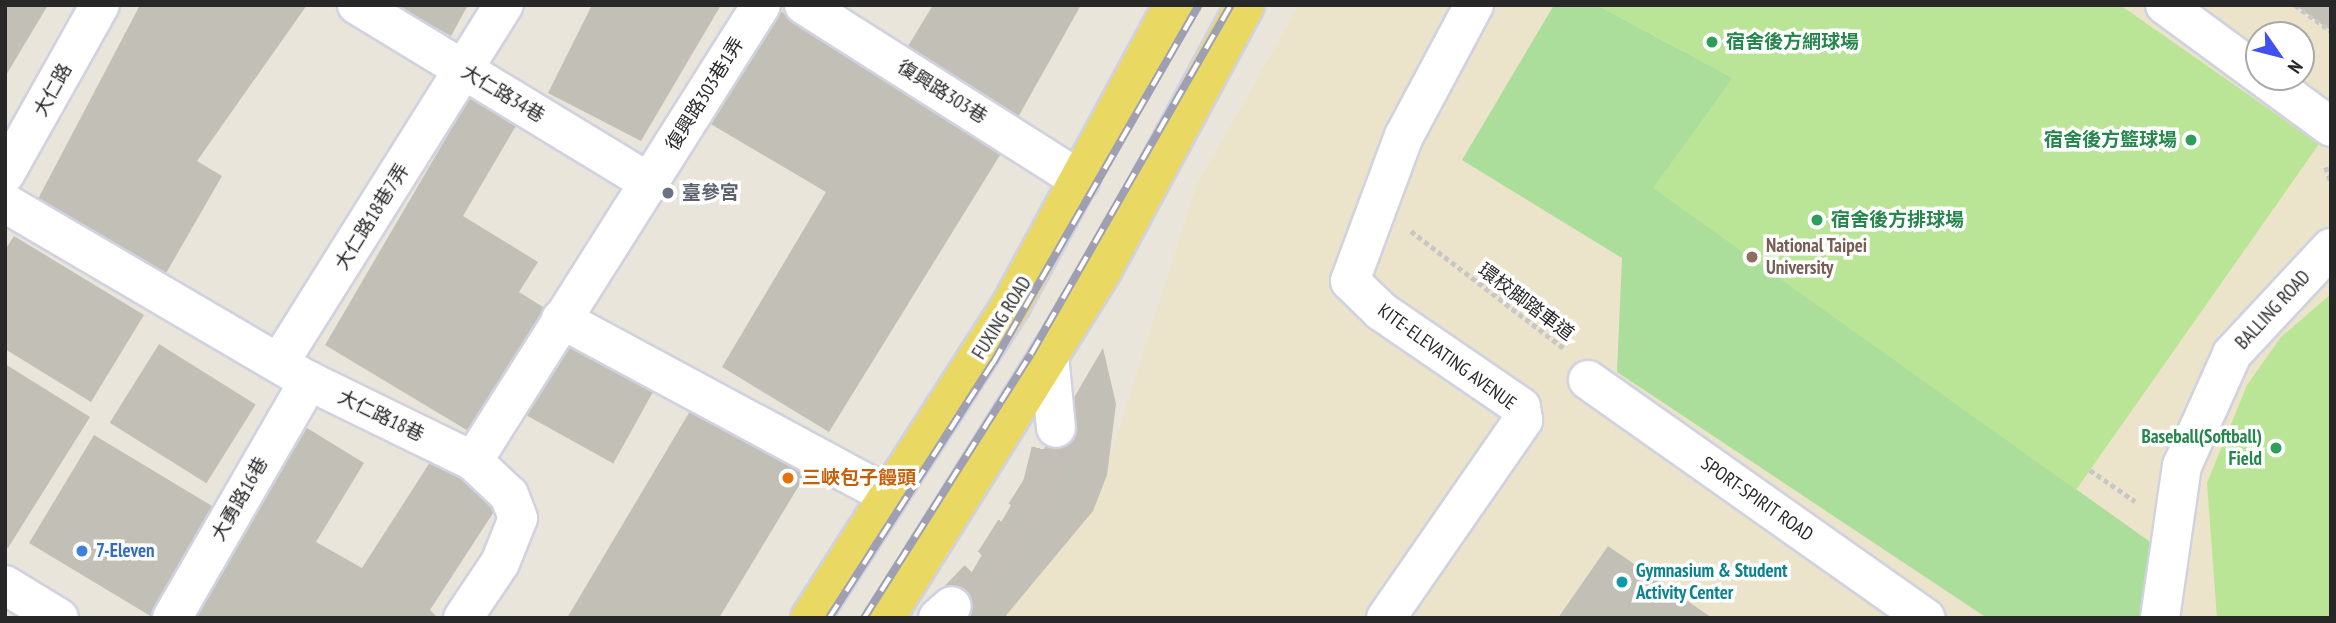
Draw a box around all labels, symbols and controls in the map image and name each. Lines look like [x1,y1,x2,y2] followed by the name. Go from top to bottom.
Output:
[2245,21,2315,91] north arrow
[1726,31,1859,53] place label: 宿舍後方網球場
[661,33,749,155] street label: 復興路303巷1弄
[1704,34,1720,50] marker: 宿舍後方網球場
[893,55,991,129] street label: 復興路303巷
[2283,56,2308,78] text: N
[29,60,77,120] street label: 大仁路
[457,60,549,128] street label: 大仁路34巷
[2044,129,2177,151] place label: 宿舍後方籃球場
[2183,132,2199,148] marker: 宿舍後方籃球場
[330,160,414,274] street label: 大仁路18巷7弄
[682,182,739,204] place label: 臺參宮
[660,185,676,201] marker: 臺參宮
[1831,209,1964,231] place label: 宿舍後方排球場
[1809,212,1825,228] marker: 宿舍後方排球場
[1766,235,1868,279] place label: National Taipei University
[1744,249,1760,265] marker: National Taipei University
[1474,259,1578,345] street label: 環校脚踏車道
[2231,266,2315,354] street label: BALLING ROAD
[968,273,1036,363] street label: FUXING ROAD
[1373,299,1521,415] street label: KITE-ELEVATING AVENUE
[334,385,428,447] street label: 大仁路18巷
[2141,426,2262,470] place label: Baseball(Softball) Field
[2268,440,2284,456] marker: Baseball(Softball) Field
[1696,452,1818,546] street label: SPORT-SPIRIT ROAD
[207,453,273,545] street label: 大勇路16巷
[802,467,916,489] place label: 三峽包子饅頭
[780,470,796,486] marker: 三峽包子饅頭
[96,540,155,562] place label: 7-Eleven
[74,543,90,559] marker: 7-Eleven
[1636,560,1788,604] place label: Gymnasium & Student Activity Center
[1614,574,1630,590] marker: Gymnasium & Student Activity Center

